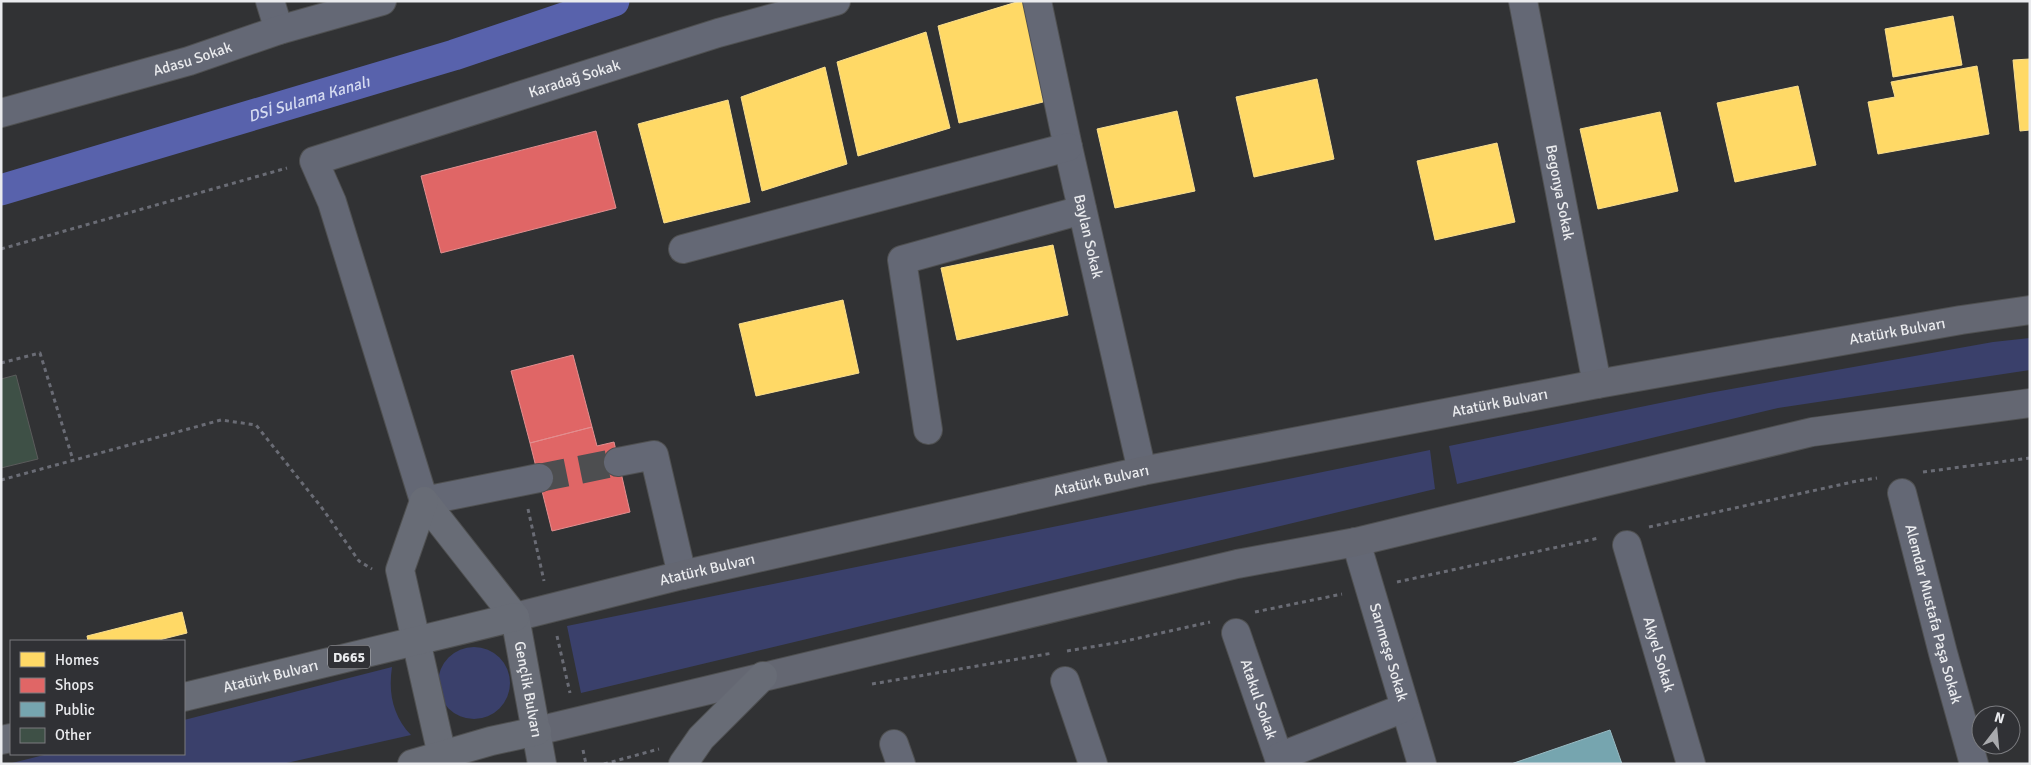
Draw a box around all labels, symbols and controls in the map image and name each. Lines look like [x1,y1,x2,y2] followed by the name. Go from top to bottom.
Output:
[151,38,235,79] street label: Adasu Sokak
[526,55,623,101] street label: Karadağ Sokak
[246,72,373,127] water label: DSİ Sulama Kanalı
[1542,143,1578,242] street label: Begonya Sokak
[1070,193,1107,281] street label: Baylan Sokak
[1848,314,1947,348] street label: Atatürk Bulvarı
[1450,385,1549,421] street label: Atatürk Bulvarı
[1052,461,1150,500] street label: Atatürk Bulvarı
[1901,522,1966,706] street label: Alemdar Mustafa Paşa Sokak
[658,550,757,589] street label: Atatürk Bulvarı
[1366,601,1412,704] street label: Sarımeşe Sokak
[1639,615,1679,695] street label: Akyel Sokak
[10,640,185,755] legend
[511,640,546,739] street label: Gençlik Bulvarı
[328,646,370,669] road number: D665
[55,651,99,669] text: Homes
[221,656,320,696] street label: Atatürk Bulvarı
[1237,657,1281,742] street label: Atakul Sokak
[55,676,94,694] text: Shops
[55,701,95,719] text: Public
[1971,705,2021,755] north arrow
[1992,708,2006,727] text: N
[55,726,92,744] text: Other

